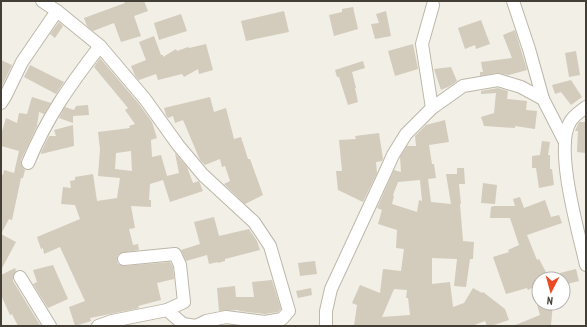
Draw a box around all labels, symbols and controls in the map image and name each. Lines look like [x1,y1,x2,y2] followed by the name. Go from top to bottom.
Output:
[531,271,571,311] north arrow
[546,294,554,308] text: N

